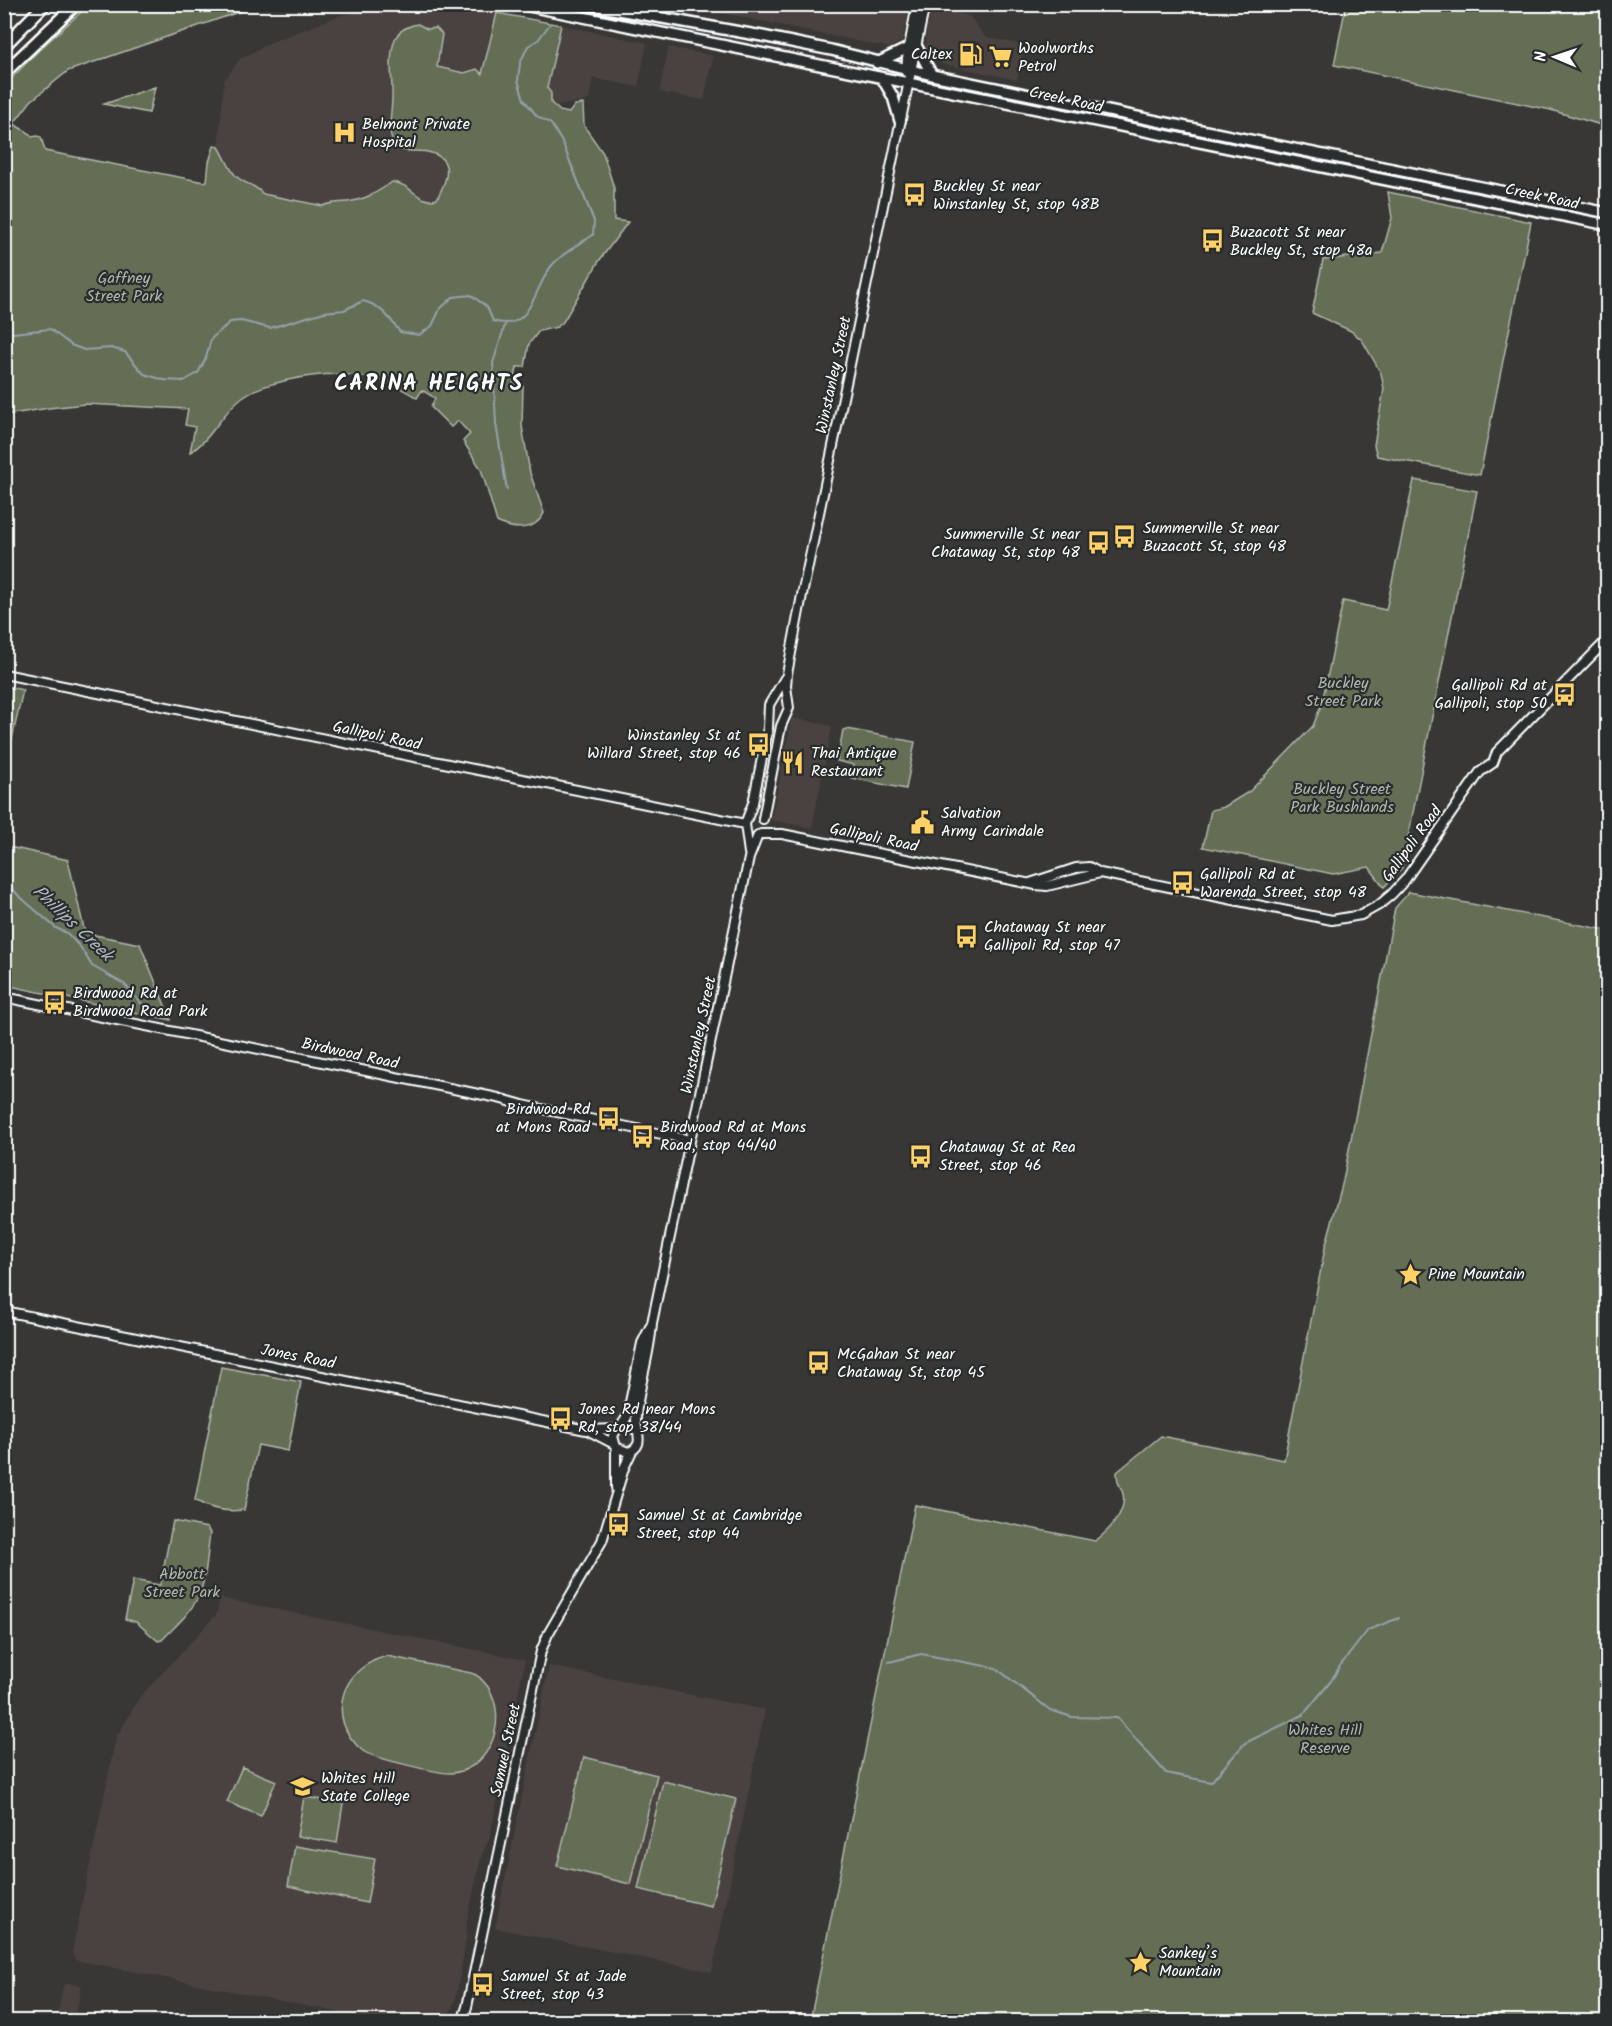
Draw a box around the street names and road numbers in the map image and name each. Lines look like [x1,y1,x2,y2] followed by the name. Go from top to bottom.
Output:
[1027,80,1106,120] street label: Creek Road
[1503,177,1582,217] street label: Creek Road
[809,313,859,436] street label: Winstanley Street
[330,714,425,758] street label: Gallipoli Road
[1375,799,1449,888] street label: Gallipoli Road
[827,816,922,860] street label: Gallipoli Road
[674,973,724,1096] street label: Winstanley Street
[299,1031,402,1077] street label: Birdwood Road
[258,1337,339,1377] street label: Jones Road
[484,1700,528,1799] street label: Samuel Street

